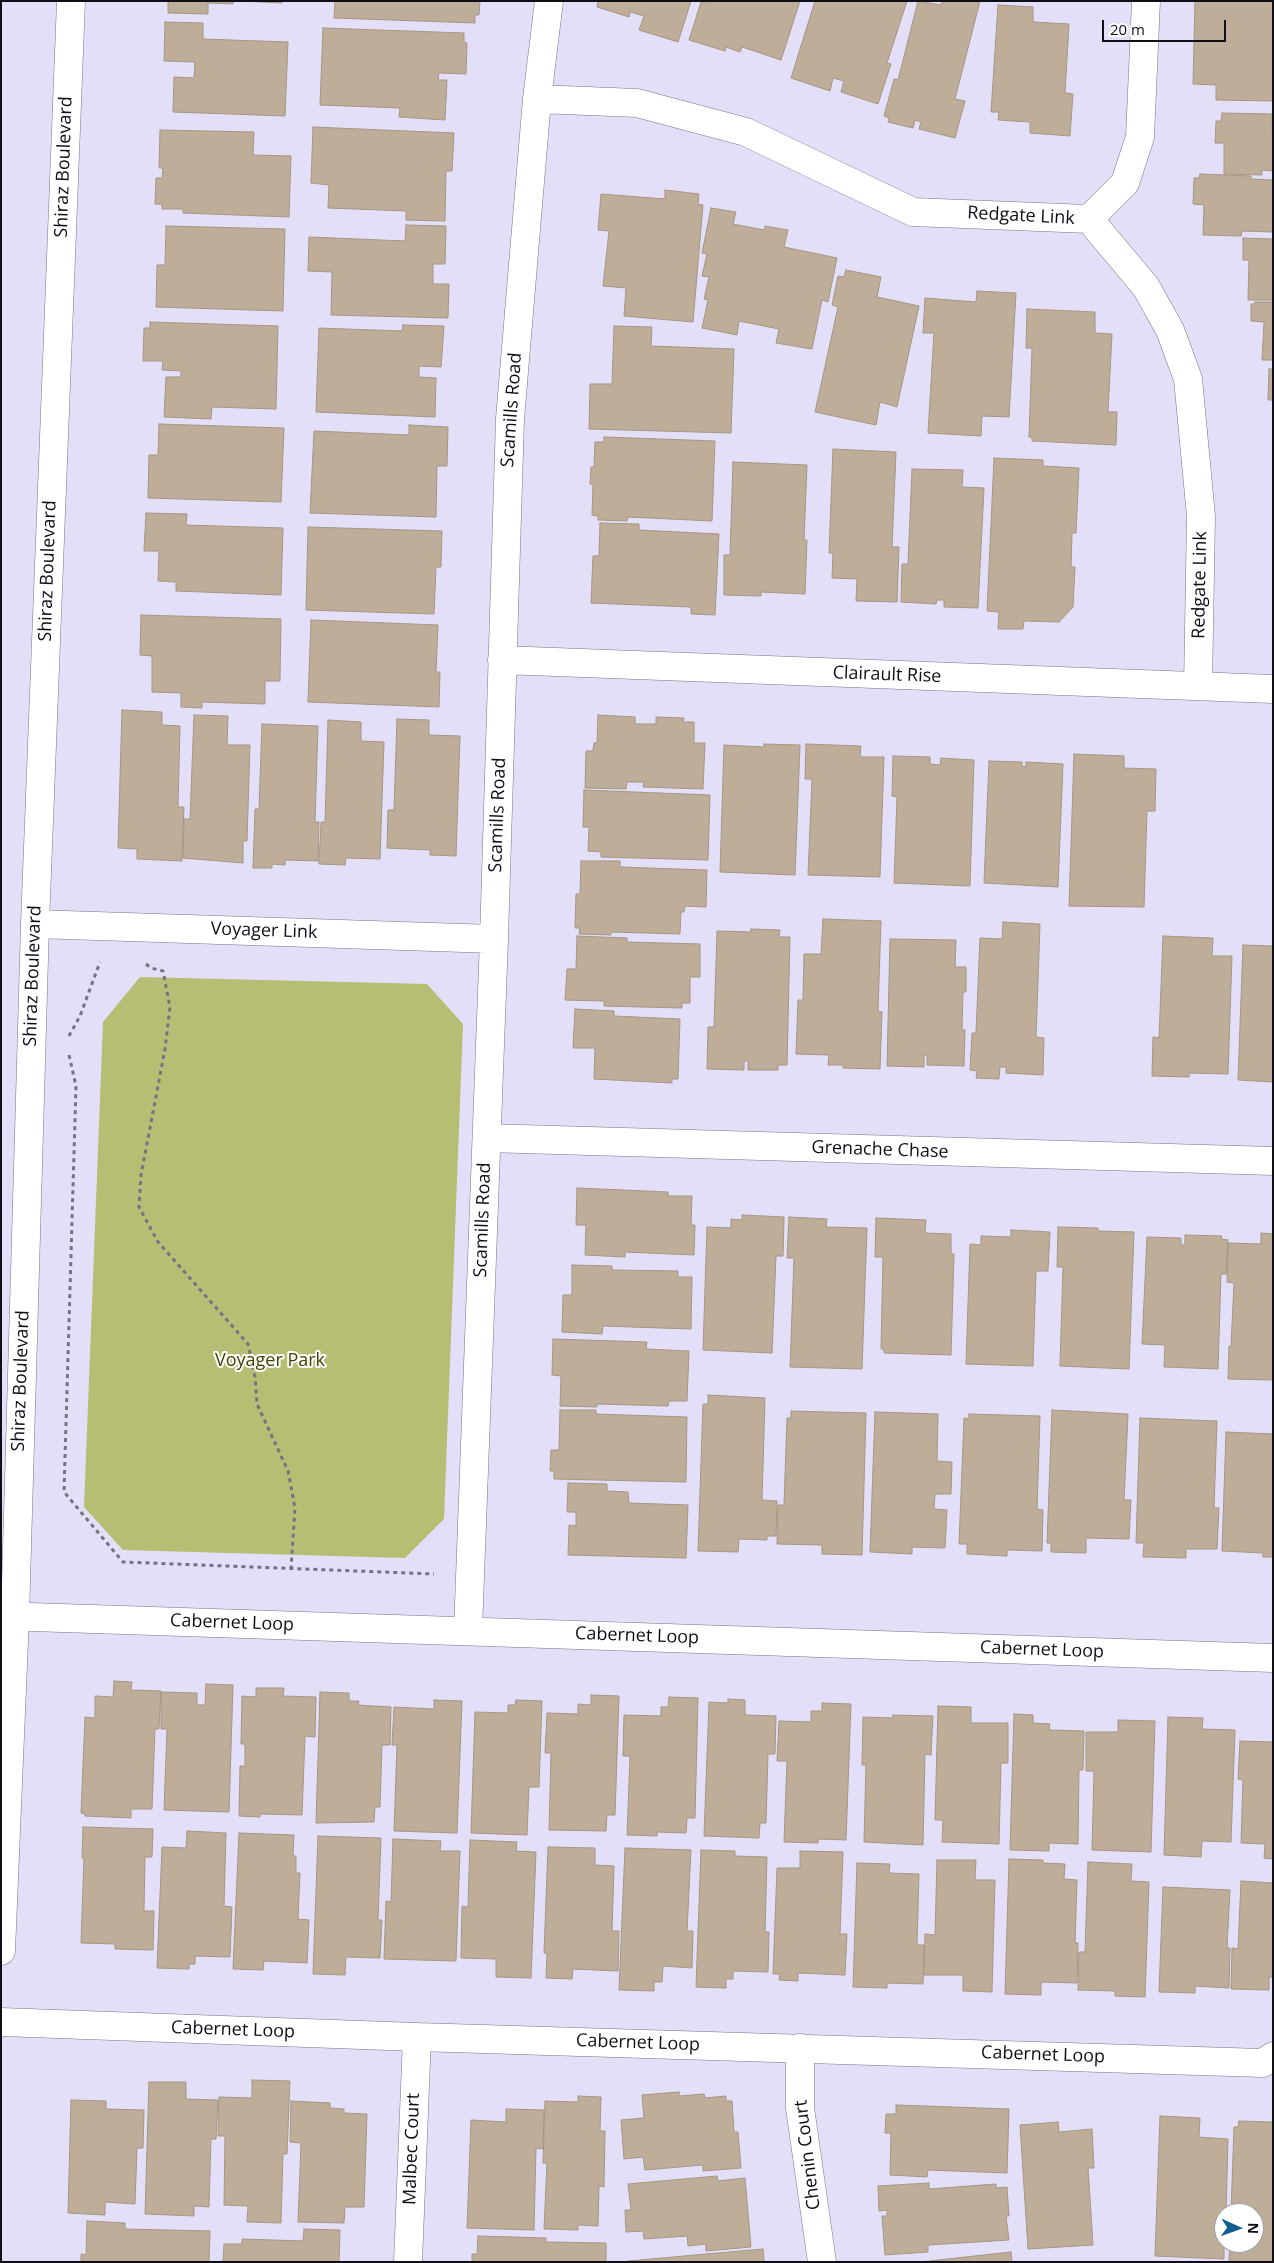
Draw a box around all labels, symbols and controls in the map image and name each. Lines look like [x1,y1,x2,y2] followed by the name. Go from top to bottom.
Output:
[1104,10,1228,42] scale bar
[1110,19,1145,39] text: 20 m
[51,96,77,238] street label: Shiraz Boulevard
[967,202,1075,230] street label: Redgate Link
[497,352,527,468] street label: Scamills Road
[35,500,61,642] street label: Shiraz Boulevard
[1188,531,1212,639] street label: Redgate Link
[832,662,942,688] street label: Clairault Rise
[485,757,511,873] street label: Scamills Road
[20,905,46,1047] street label: Shiraz Boulevard
[210,918,318,944] street label: Voyager Link
[811,1137,949,1163] street label: Grenache Chase
[470,1162,496,1278] street label: Scamills Road
[8,1310,34,1452] street label: Shiraz Boulevard
[215,1350,325,1372] park label: Voyager Park
[170,1610,294,1636] street label: Cabernet Loop
[575,1623,699,1649] street label: Cabernet Loop
[980,1637,1104,1663] street label: Cabernet Loop
[171,2017,295,2043] street label: Cabernet Loop
[576,2030,700,2056] street label: Cabernet Loop
[981,2042,1105,2068] street label: Cabernet Loop
[399,2093,425,2205] street label: Malbec Court
[791,2099,825,2211] street label: Chenin Court
[1214,2203,1264,2253] north arrow
[1244,2222,1263,2235] text: N

